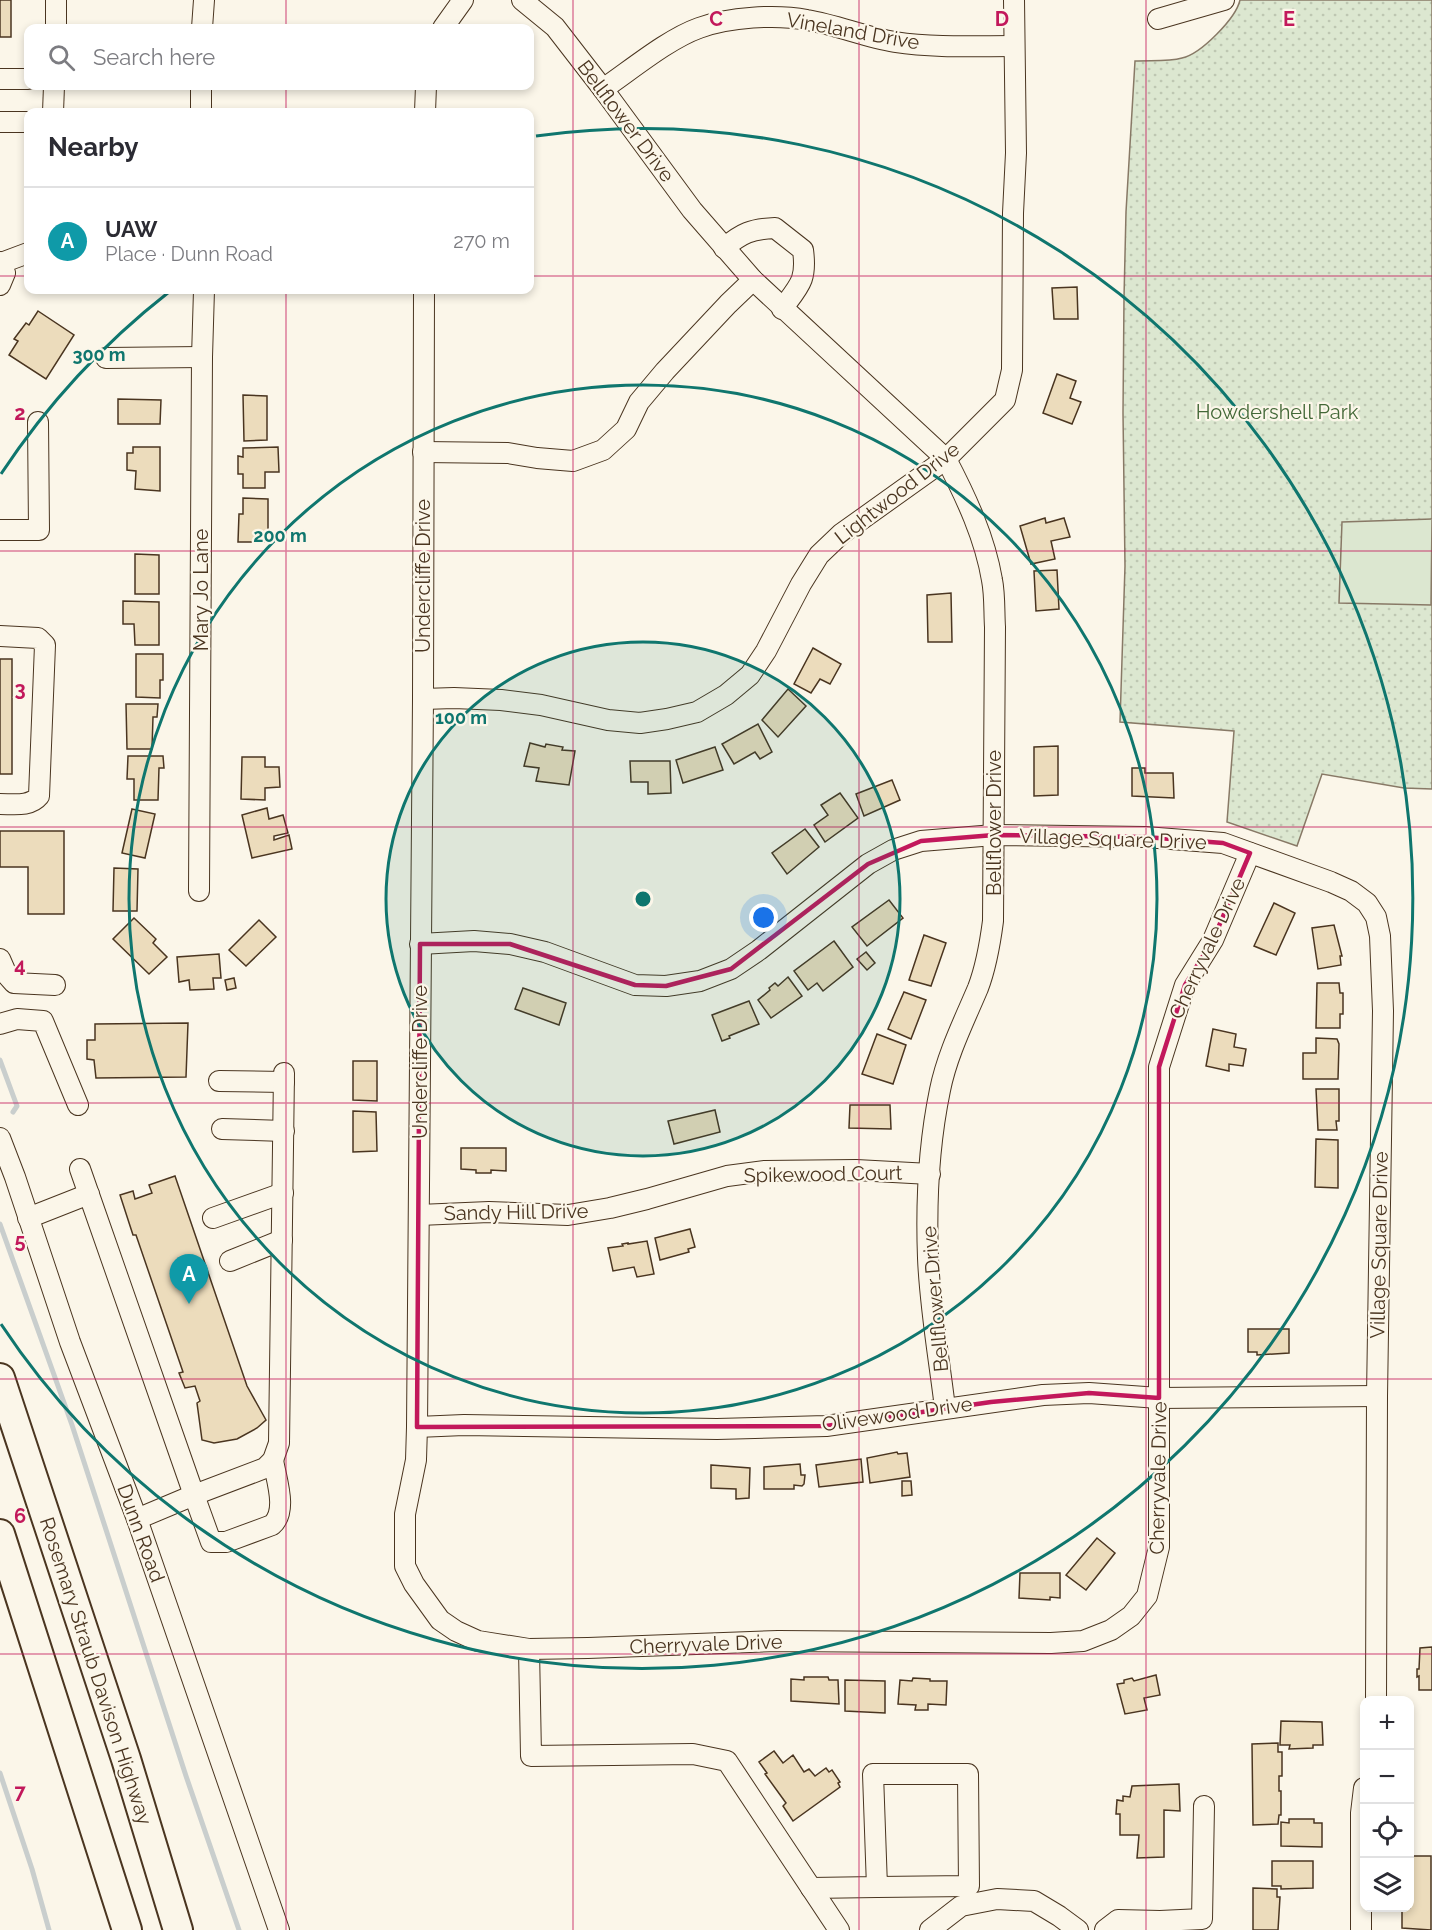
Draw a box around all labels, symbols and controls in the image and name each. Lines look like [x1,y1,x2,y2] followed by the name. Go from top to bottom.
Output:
[709,7,723,31] text: C
[785,7,922,55] street label: Vineland Drive
[995,7,1009,31] text: D
[1283,7,1295,31] text: E
[24,24,534,90] search box
[45,41,78,74] icon: search
[93,44,215,70] text: Search here
[572,55,680,187] street label: Bellflower Drive
[48,132,138,162] text: Nearby
[105,216,158,242] text: UAW
[61,229,74,253] text: A
[453,229,510,253] text: 270 m
[105,242,273,266] text: Place · Dunn Road
[72,344,126,365] text: 300 m
[1196,400,1359,424] park label: Howdershell Park
[14,401,26,425] text: 2
[830,437,964,549] street label: Lightwood Drive
[411,499,435,653] street label: Undercliffe Drive
[253,525,307,546] text: 200 m
[189,528,213,651] street label: Mary Jo Lane
[14,677,26,701] text: 3
[435,707,487,728] text: 100 m
[982,750,1006,896] street label: Bellflower Drive
[1019,824,1207,854] street label: Village Square Drive
[1164,873,1250,1023] street label: Cherryvale Drive
[633,889,653,909] centre of rings
[749,903,778,932] your location
[14,953,26,977] text: 4
[408,985,432,1139] street label: Undercliffe Drive
[1365,1151,1393,1339] street label: Village Square Drive
[743,1161,903,1187] street label: Spikewood Court
[443,1199,589,1225] street label: Sandy Hill Drive
[917,1225,953,1373] street label: Bellflower Drive
[14,1229,26,1253] text: 5
[170,1254,208,1304] pin: A
[820,1392,974,1436] street label: Olivewood Drive
[1145,1401,1171,1555] street label: Cherryvale Drive
[112,1481,170,1585] street label: Dunn Road
[14,1504,26,1528] text: 6
[35,1514,157,1828] street label: Rosemary Straub Davison Highway
[629,1629,783,1659] street label: Cherryvale Drive
[1360,1696,1414,1912] map controls
[1360,1696,1414,1750] button: +
[1360,1750,1414,1804] button: −
[14,1780,26,1804] text: 7
[1360,1804,1414,1858] button: locate
[1360,1858,1414,1912] button: layers

